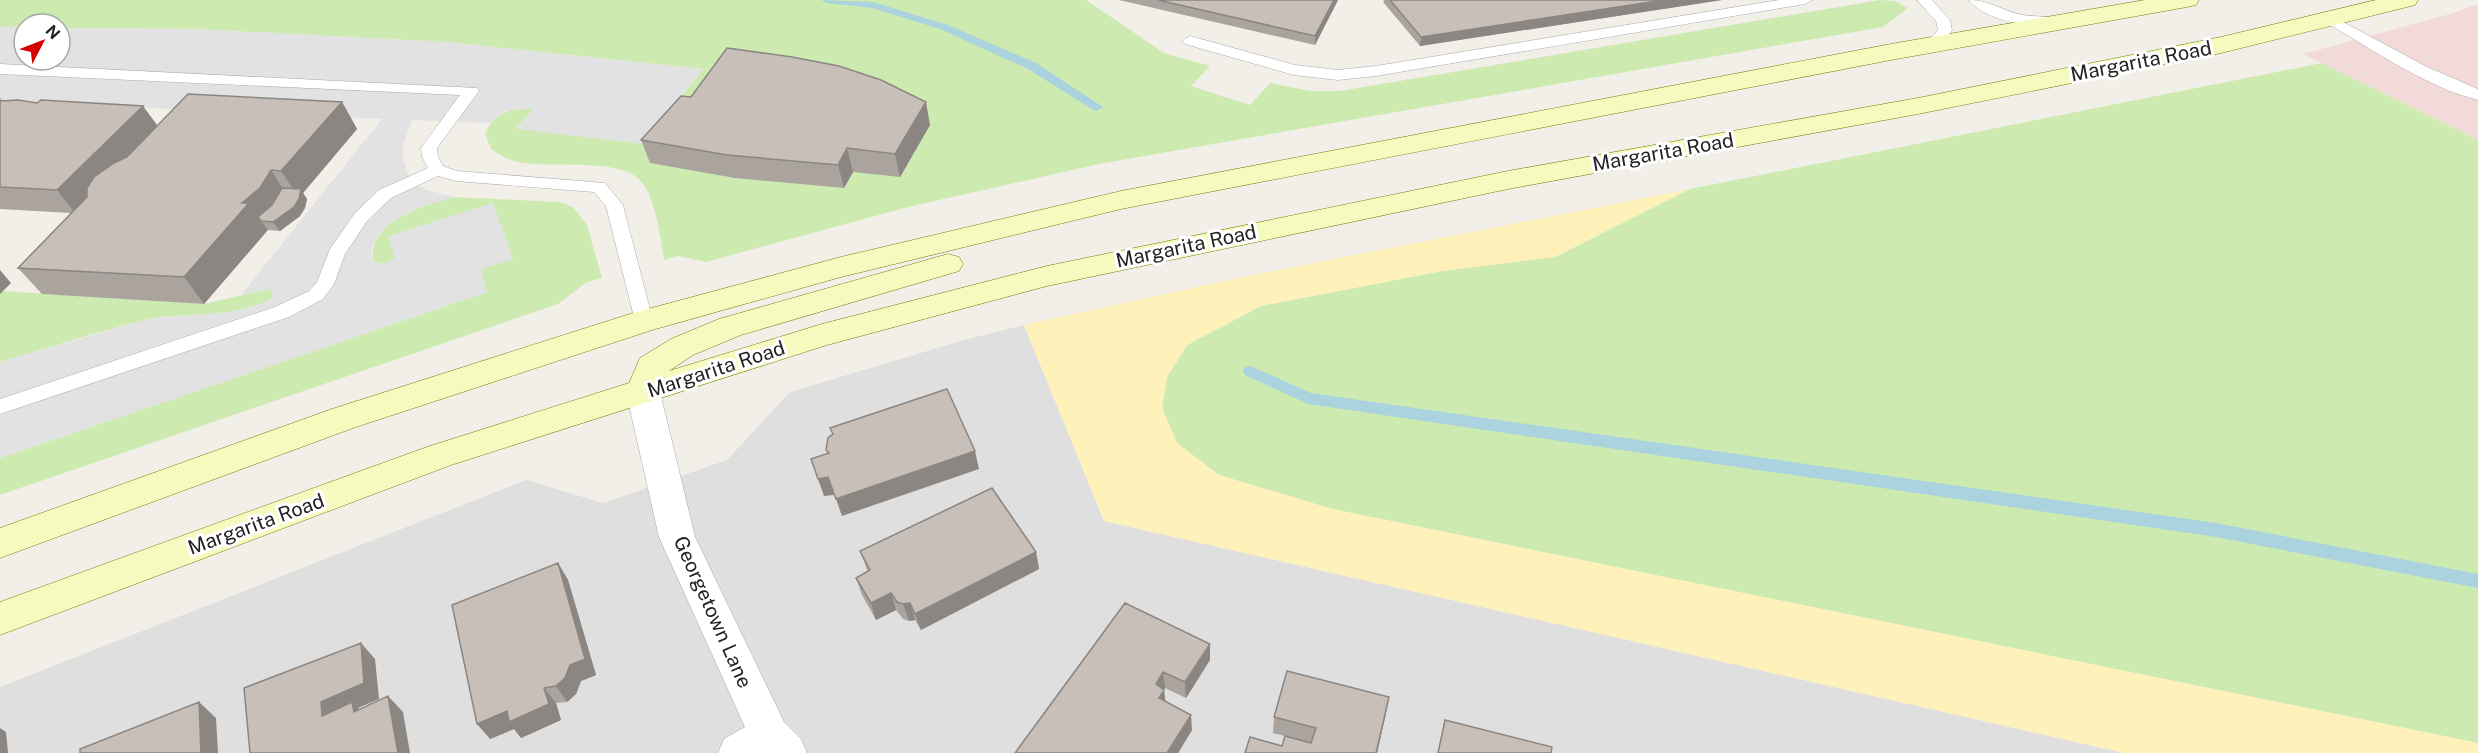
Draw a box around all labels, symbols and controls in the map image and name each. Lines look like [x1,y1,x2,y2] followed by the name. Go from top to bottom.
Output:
[12,12,72,72] north arrow
[42,21,64,43] text: N
[2068,36,2214,86] street label: Margarita Road
[1590,128,1736,176] street label: Margarita Road
[1113,219,1259,273] street label: Margarita Road
[644,335,788,403] street label: Margarita Road
[185,488,327,560] street label: Margarita Road
[669,532,757,692] street label: Georgetown Lane

